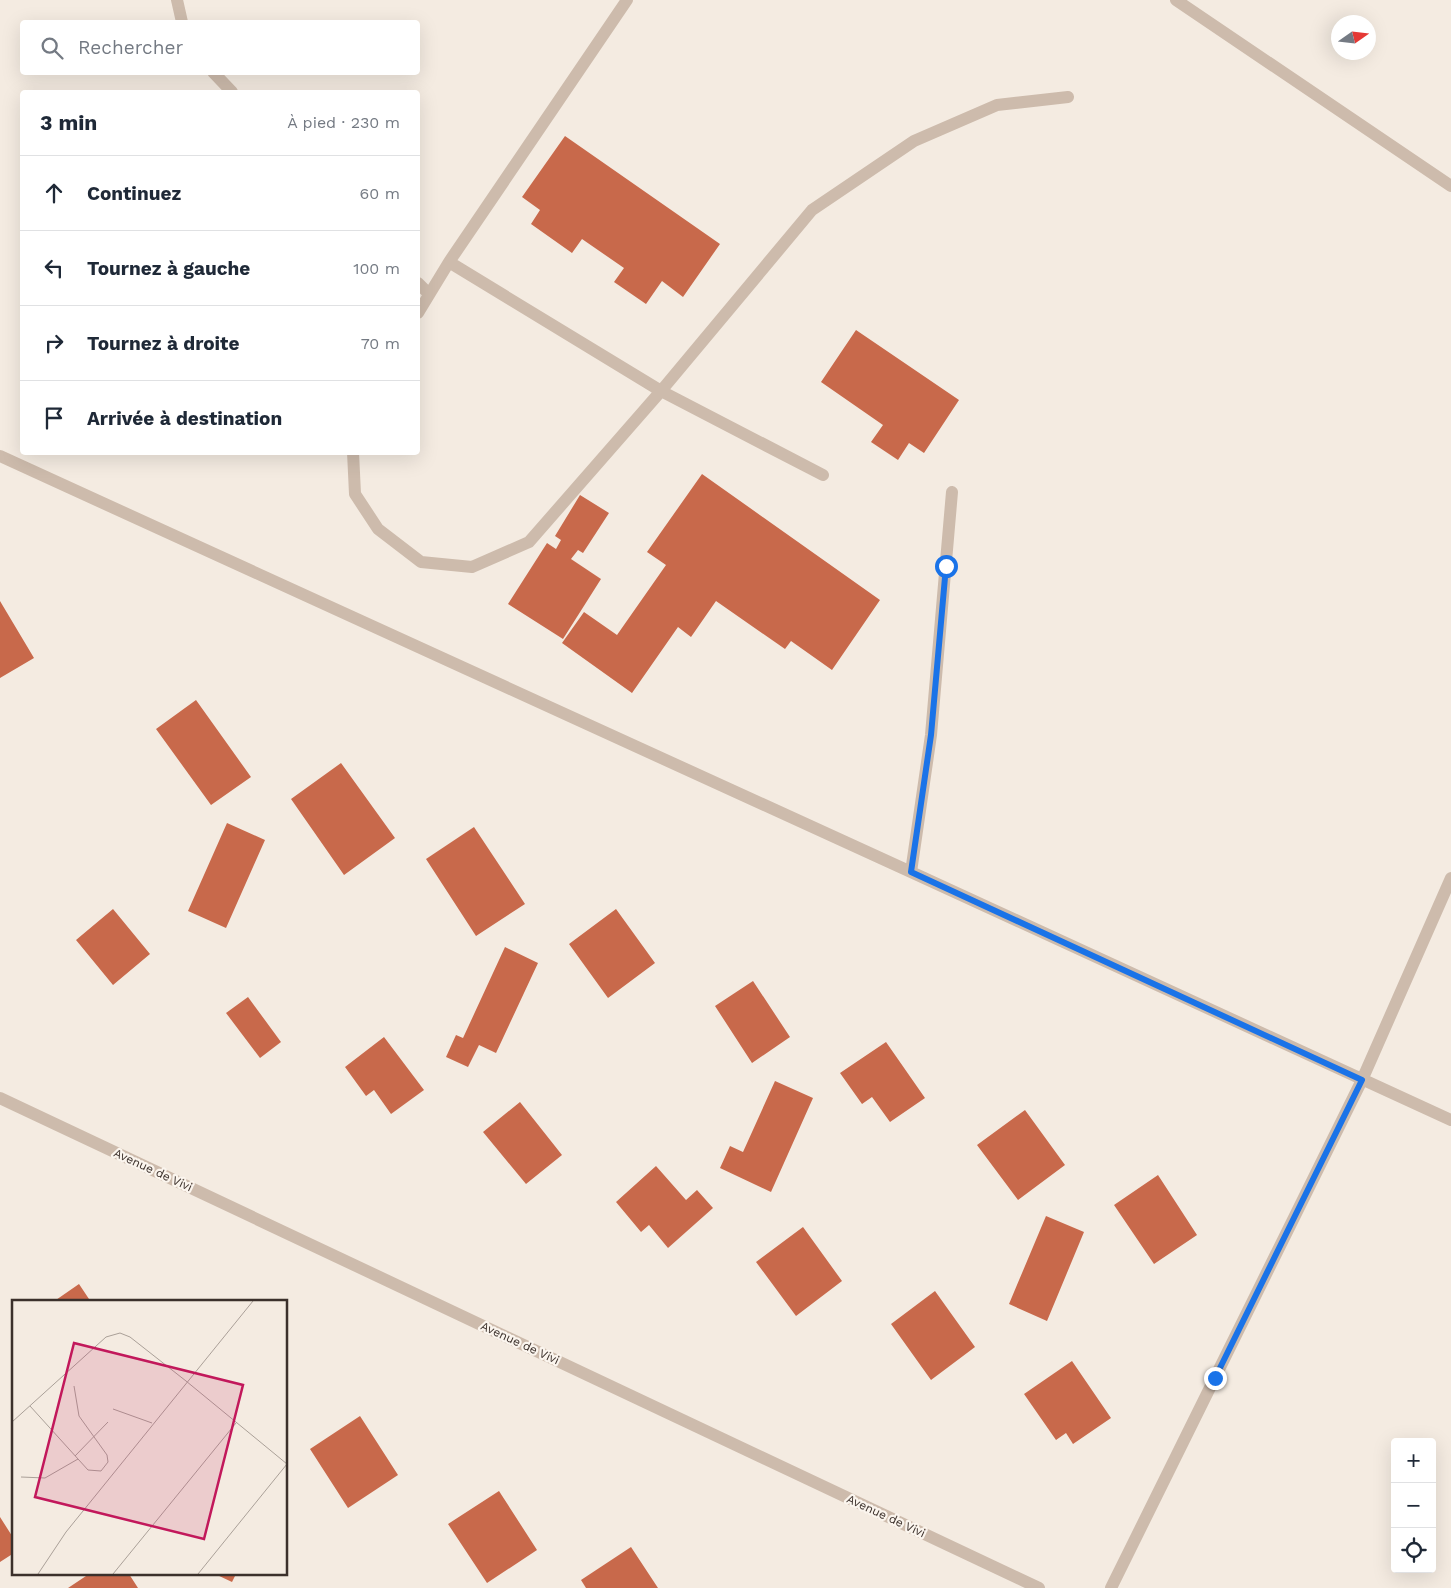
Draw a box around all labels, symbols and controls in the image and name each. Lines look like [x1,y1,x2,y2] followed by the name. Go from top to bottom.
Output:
[1331,15,1376,60] north arrow
[20,20,420,75] search box
[38,34,66,62] icon: search
[78,36,183,59] text: Rechercher
[40,110,97,135] text: 3 min
[287,113,400,132] text: À pied · 230 m
[40,179,68,207] icon: ahead
[87,182,181,205] text: Continuez
[360,184,400,203] text: 60 m
[40,254,68,282] icon: left
[87,257,250,280] text: Tournez à gauche
[353,259,400,278] text: 100 m
[40,329,68,357] icon: right
[87,332,239,355] text: Tournez à droite
[361,334,400,353] text: 70 m
[40,404,68,432] icon: arrive
[87,407,282,430] text: Arrivée à destination
[935,555,958,578] route start
[111,1146,195,1194] street label: Avenue de Vivi
[12,1300,288,1576] inset map
[478,1319,562,1367] street label: Avenue de Vivi
[1204,1367,1227,1390] route end
[1391,1438,1436,1573] map controls
[1391,1438,1436,1483] button: +
[1391,1483,1436,1528] button: −
[844,1492,928,1540] street label: Avenue de Vivi
[1391,1528,1436,1573] button: locate

